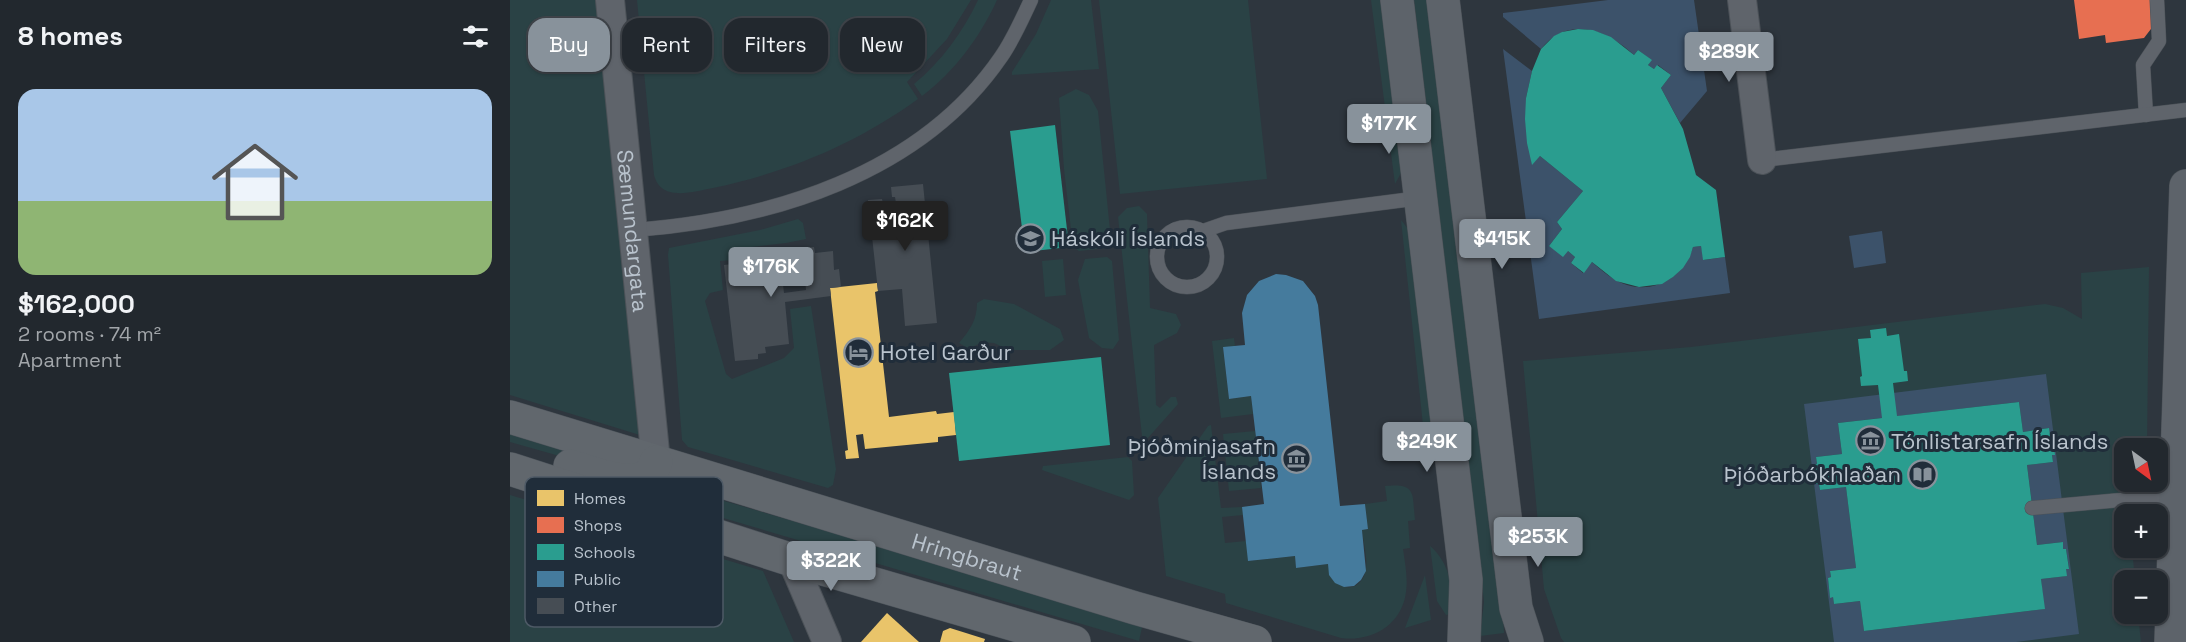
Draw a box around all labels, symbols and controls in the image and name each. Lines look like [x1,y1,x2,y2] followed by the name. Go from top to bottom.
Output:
[528,18,610,72] chip: Buy
[622,18,712,72] chip: Rent
[724,18,828,72] chip: Filters
[840,18,925,72] chip: New
[18,19,123,53] text: 8 homes
[459,20,492,53] icon: filters
[1687,32,1771,83] pin: $289K
[1699,38,1759,64] text: $289K
[1347,104,1431,155] pin: $177K
[1361,110,1417,136] text: $177K
[201,128,309,236] icon: home
[611,148,655,314] street label: Sæmundargata
[863,201,947,252] pin: $162K
[876,207,934,233] text: $162K
[1460,219,1544,270] pin: $415K
[1014,222,1046,254] school or university icon: Háskóli Íslands
[1051,224,1205,252] place label: Háskóli Íslands
[1473,225,1531,251] text: $415K
[729,247,813,298] pin: $176K
[742,253,800,279] text: $176K
[18,287,135,321] text: $162,000
[18,321,161,347] text: 2 rooms · 74 m²
[843,336,875,368] hotel icon: Hotel Garður
[880,338,1012,366] place label: Hotel Garður
[18,347,122,373] text: Apartment
[1385,422,1469,473] pin: $249K
[1854,425,1886,457] museum icon: Tónlistarsafn Íslands
[1891,427,2108,455] place label: Tónlistarsafn Íslands
[1396,428,1458,454] text: $249K
[1128,432,1276,485] place label: Þjóðminjasafn Íslands
[2114,438,2168,492] north arrow
[2114,438,2168,624] map controls
[1281,443,1313,475] museum icon: Þjóðminjasafn Íslands
[1906,458,1938,490] library icon: Þjóðarbókhlaðan
[1724,460,1901,488] place label: Þjóðarbókhlaðan
[525,477,723,627] legend
[574,488,626,509] text: Homes
[2114,504,2168,558] button: +
[574,515,622,536] text: Shops
[1496,517,1580,568] pin: $253K
[1508,523,1568,549] text: $253K
[909,527,1026,587] street label: Hringbraut
[789,541,873,592] pin: $322K
[574,542,635,563] text: Schools
[801,547,861,573] text: $322K
[574,569,621,590] text: Public
[2114,570,2168,624] button: −
[574,596,617,617] text: Other

